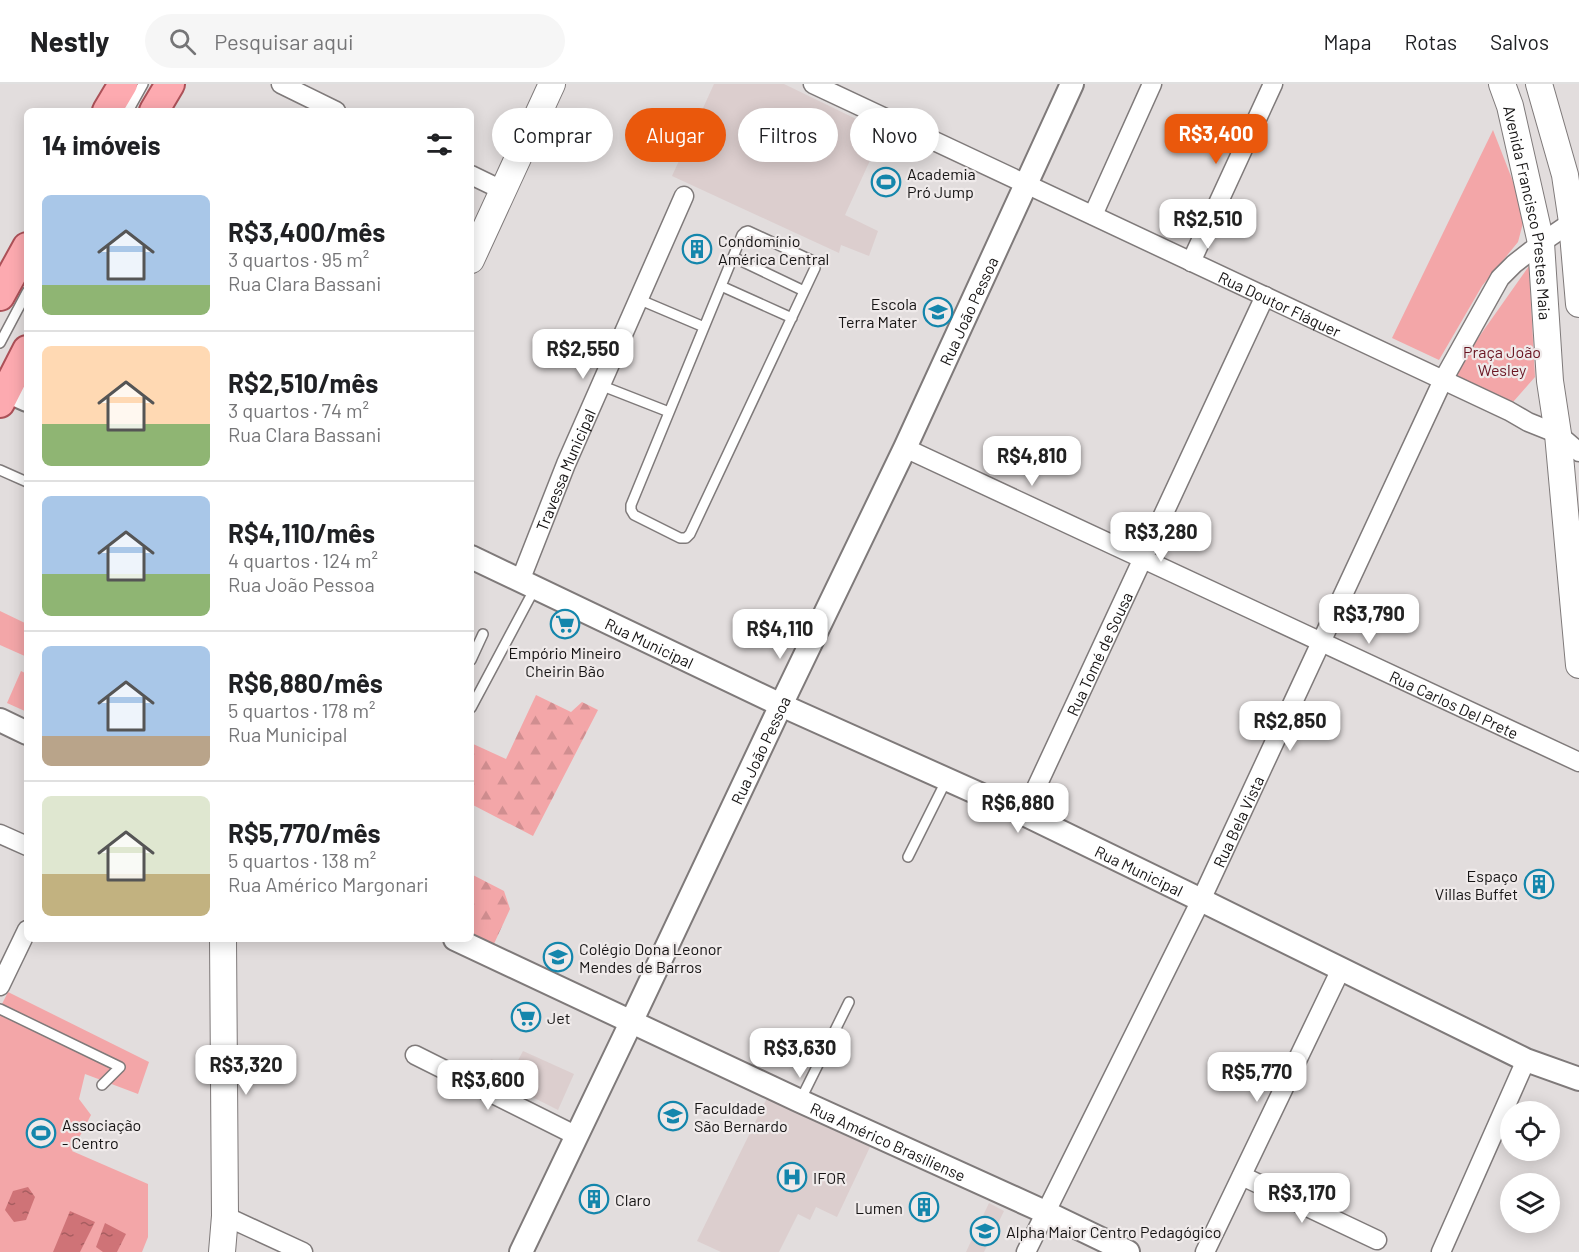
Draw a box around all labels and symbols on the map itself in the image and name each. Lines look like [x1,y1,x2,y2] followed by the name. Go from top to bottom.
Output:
[1501,104,1555,321] street label: Avenida Francisco Prestes Maia
[1161,114,1271,165] pin: R$3,400
[907,164,976,201] place label: Academia Pró Jump
[870,166,902,198] sports icon: Academia Pró Jump
[1153,199,1263,250] pin: R$2,510
[718,231,829,268] place label: Condomínio América Central
[681,233,713,265] building icon: Condomínio América Central
[935,253,1001,368] street label: Rua João Pessoa
[1216,267,1344,340] street label: Rua Doutor Fláquer
[838,294,917,331] place label: Escola Terra Mater
[922,296,954,328] school or university icon: Escola Terra Mater
[528,329,638,380] pin: R$2,550
[1463,342,1541,379] park label: Praça João Wesley
[531,406,599,533] street label: Travessa Municipal
[977,436,1087,487] pin: R$4,810
[1106,512,1216,563] pin: R$3,280
[1062,589,1136,718] street label: Rua Tomé de Sousa
[1314,594,1424,645] pin: R$3,790
[549,608,581,640] supermarket icon: Empório Mineiro Cheirin Bão
[725,609,835,660] pin: R$4,110
[602,613,697,671] street label: Rua Municipal
[508,643,622,680] place label: Empório Mineiro Cheirin Bão
[1387,666,1522,742] street label: Rua Carlos Del Prete
[726,693,793,807] street label: Rua João Pessoa
[1235,701,1345,752] pin: R$2,850
[1208,772,1267,870] street label: Rua Bela Vista
[963,783,1073,834] pin: R$6,880
[1092,841,1186,899] street label: Rua Municipal
[1435,866,1518,903] place label: Espaço Villas Buffet
[1523,868,1555,900] building icon: Espaço Villas Buffet
[579,939,722,976] place label: Colégio Dona Leonor Mendes de Barros
[542,941,574,973] school or university icon: Colégio Dona Leonor Mendes de Barros
[510,1001,542,1033] supermarket icon: Jet
[547,1008,570,1027] place label: Jet
[745,1028,855,1079] pin: R$3,630
[191,1045,301,1096] pin: R$3,320
[1202,1052,1312,1103] pin: R$5,770
[433,1060,543,1111] pin: R$3,600
[694,1098,788,1135] place label: Faculdade São Bernardo
[808,1098,969,1184] street label: Rua Américo Brasiliense
[657,1100,689,1132] school or university icon: Faculdade São Bernardo
[62,1115,141,1152] place label: Associação - Centro
[25,1117,57,1149] sports icon: Associação - Centro
[776,1161,808,1193] hospital icon: IFOR
[813,1168,846,1187] place label: IFOR
[1247,1173,1357,1224] pin: R$3,170
[578,1183,610,1215] building icon: Claro
[615,1190,651,1209] place label: Claro
[908,1191,940,1223] building icon: Lumen
[855,1198,903,1217] place label: Lumen
[969,1215,1001,1247] school or university icon: Alpha Maior Centro Pedagógico
[1006,1222,1221,1241] place label: Alpha Maior Centro Pedagógico

